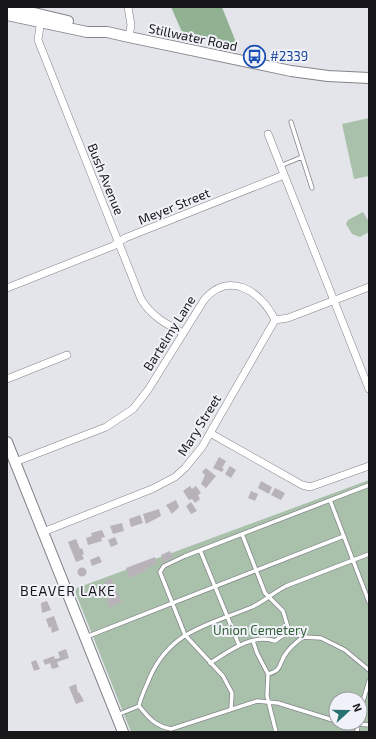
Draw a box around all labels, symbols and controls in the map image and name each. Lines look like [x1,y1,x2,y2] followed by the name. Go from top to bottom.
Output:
[147,20,239,54] street label: Stillwater Road
[242,43,268,69] bus stop icon: #2339
[270,48,308,64] place label: #2339
[84,141,128,217] street label: Bush Avenue
[136,184,212,228] street label: Meyer Street
[140,293,198,373] street label: Bartelmy Lane
[174,391,224,459] street label: Mary Street
[20,582,116,599] district label: BEAVER LAKE
[213,622,307,638] park label: Union Cemetery
[328,691,368,731] north arrow
[350,701,365,713] text: N

